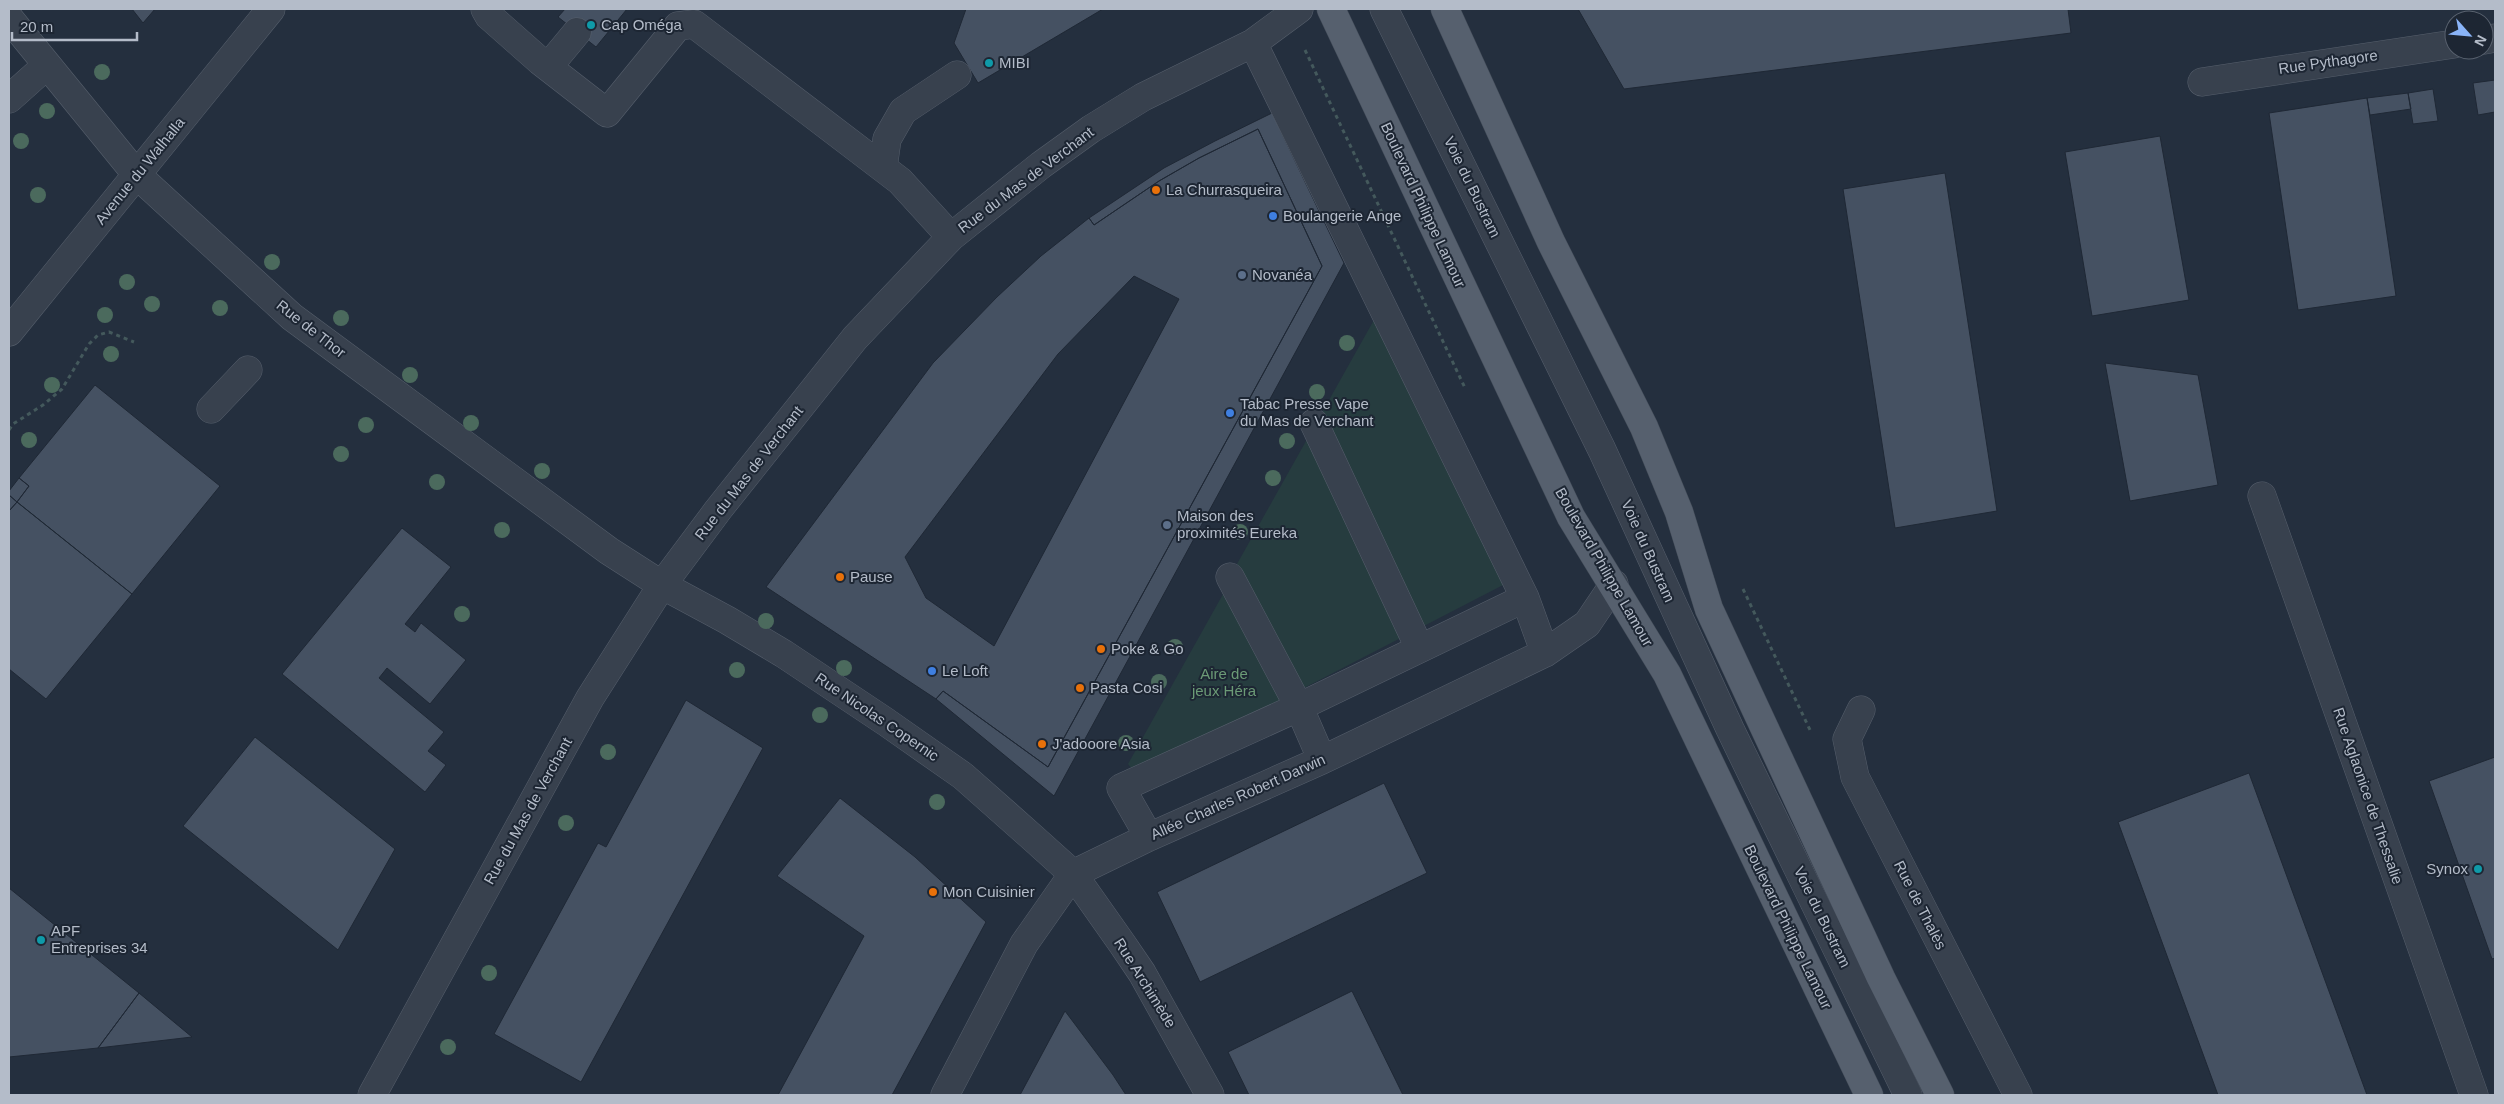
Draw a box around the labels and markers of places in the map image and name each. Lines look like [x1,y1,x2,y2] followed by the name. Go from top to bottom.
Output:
[601,16,683,33] place label: Cap Oméga
[585,19,597,31] marker: Cap Oméga
[999,54,1030,71] place label: MIBI
[983,57,995,69] marker: MIBI
[1166,181,1283,198] place label: La Churrasqueira
[1150,184,1162,196] marker: La Churrasqueira
[1283,207,1401,224] place label: Boulangerie Ange
[1267,210,1279,222] marker: Boulangerie Ange
[1252,266,1313,283] place label: Novanéa
[1236,269,1248,281] marker: Novanéa
[1240,395,1374,429] place label: Tabac Presse Vape du Mas de Verchant
[1224,407,1236,419] marker: Tabac Presse Vape du Mas de Verchant
[1177,507,1298,541] place label: Maison des proximités Eureka
[1161,519,1173,531] marker: Maison des proximités Eureka
[850,568,893,585] place label: Pause
[834,571,846,583] marker: Pause
[1111,640,1184,657] place label: Poke & Go
[1095,643,1107,655] marker: Poke & Go
[942,662,989,679] place label: Le Loft
[926,665,938,677] marker: Le Loft
[1090,679,1163,696] place label: Pasta Cosi
[1074,682,1086,694] marker: Pasta Cosi
[1052,735,1151,752] place label: J'adooore Asia
[1036,738,1048,750] marker: J'adooore Asia
[2426,860,2468,877] place label: Synox
[2472,863,2484,875] marker: Synox
[943,883,1035,900] place label: Mon Cuisinier
[927,886,939,898] marker: Mon Cuisinier
[51,922,148,956] place label: APF Entreprises 34
[35,934,47,946] marker: APF Entreprises 34

